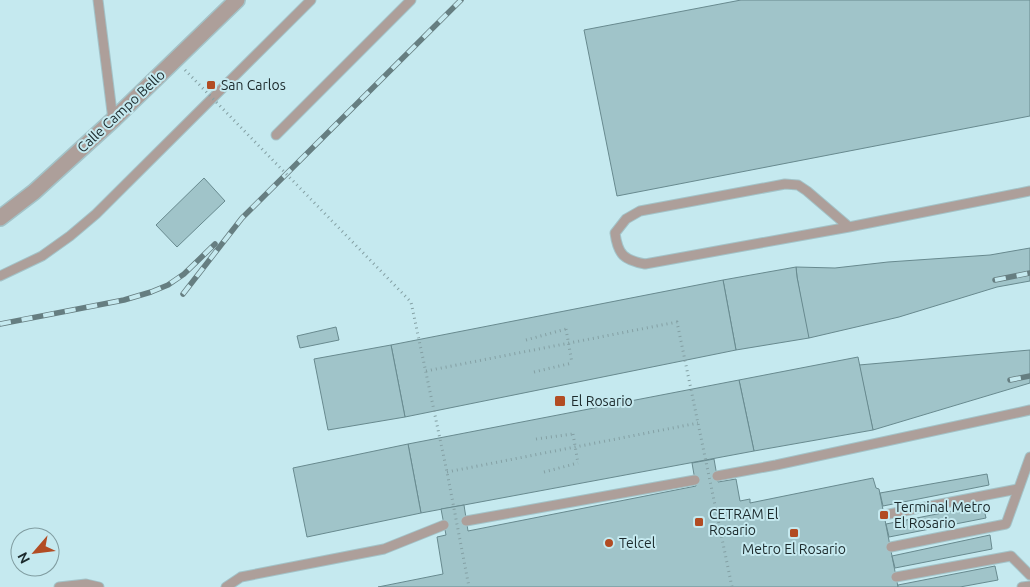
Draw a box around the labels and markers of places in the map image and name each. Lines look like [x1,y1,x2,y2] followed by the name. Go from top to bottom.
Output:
[221,77,286,93] place label: San Carlos
[205,79,217,91] marker: San Carlos
[571,393,633,409] place label: El Rosario
[553,394,567,408] marker: El Rosario
[894,499,991,531] place label: Terminal Metro El Rosario
[709,506,779,538] place label: CETRAM El Rosario
[878,509,890,521] marker: Terminal Metro El Rosario
[693,516,705,528] marker: CETRAM El Rosario
[788,527,800,539] marker: Metro El Rosario
[619,535,656,551] place label: Telcel
[603,537,615,549] marker: Telcel
[742,541,846,557] place label: Metro El Rosario

